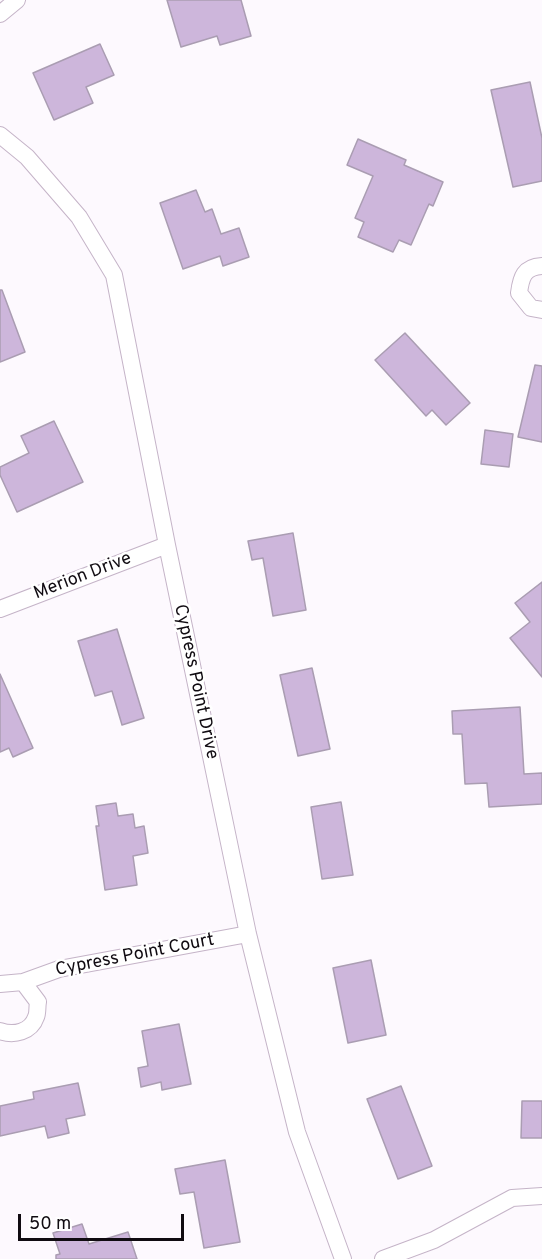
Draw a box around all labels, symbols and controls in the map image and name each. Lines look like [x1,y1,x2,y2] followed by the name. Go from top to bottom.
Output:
[31,548,135,606] street label: Merion Drive
[168,602,222,762] street label: Cypress Point Drive
[54,930,216,982] street label: Cypress Point Court
[21,1202,188,1240] scale bar
[29,1213,71,1236] text: 50 m

